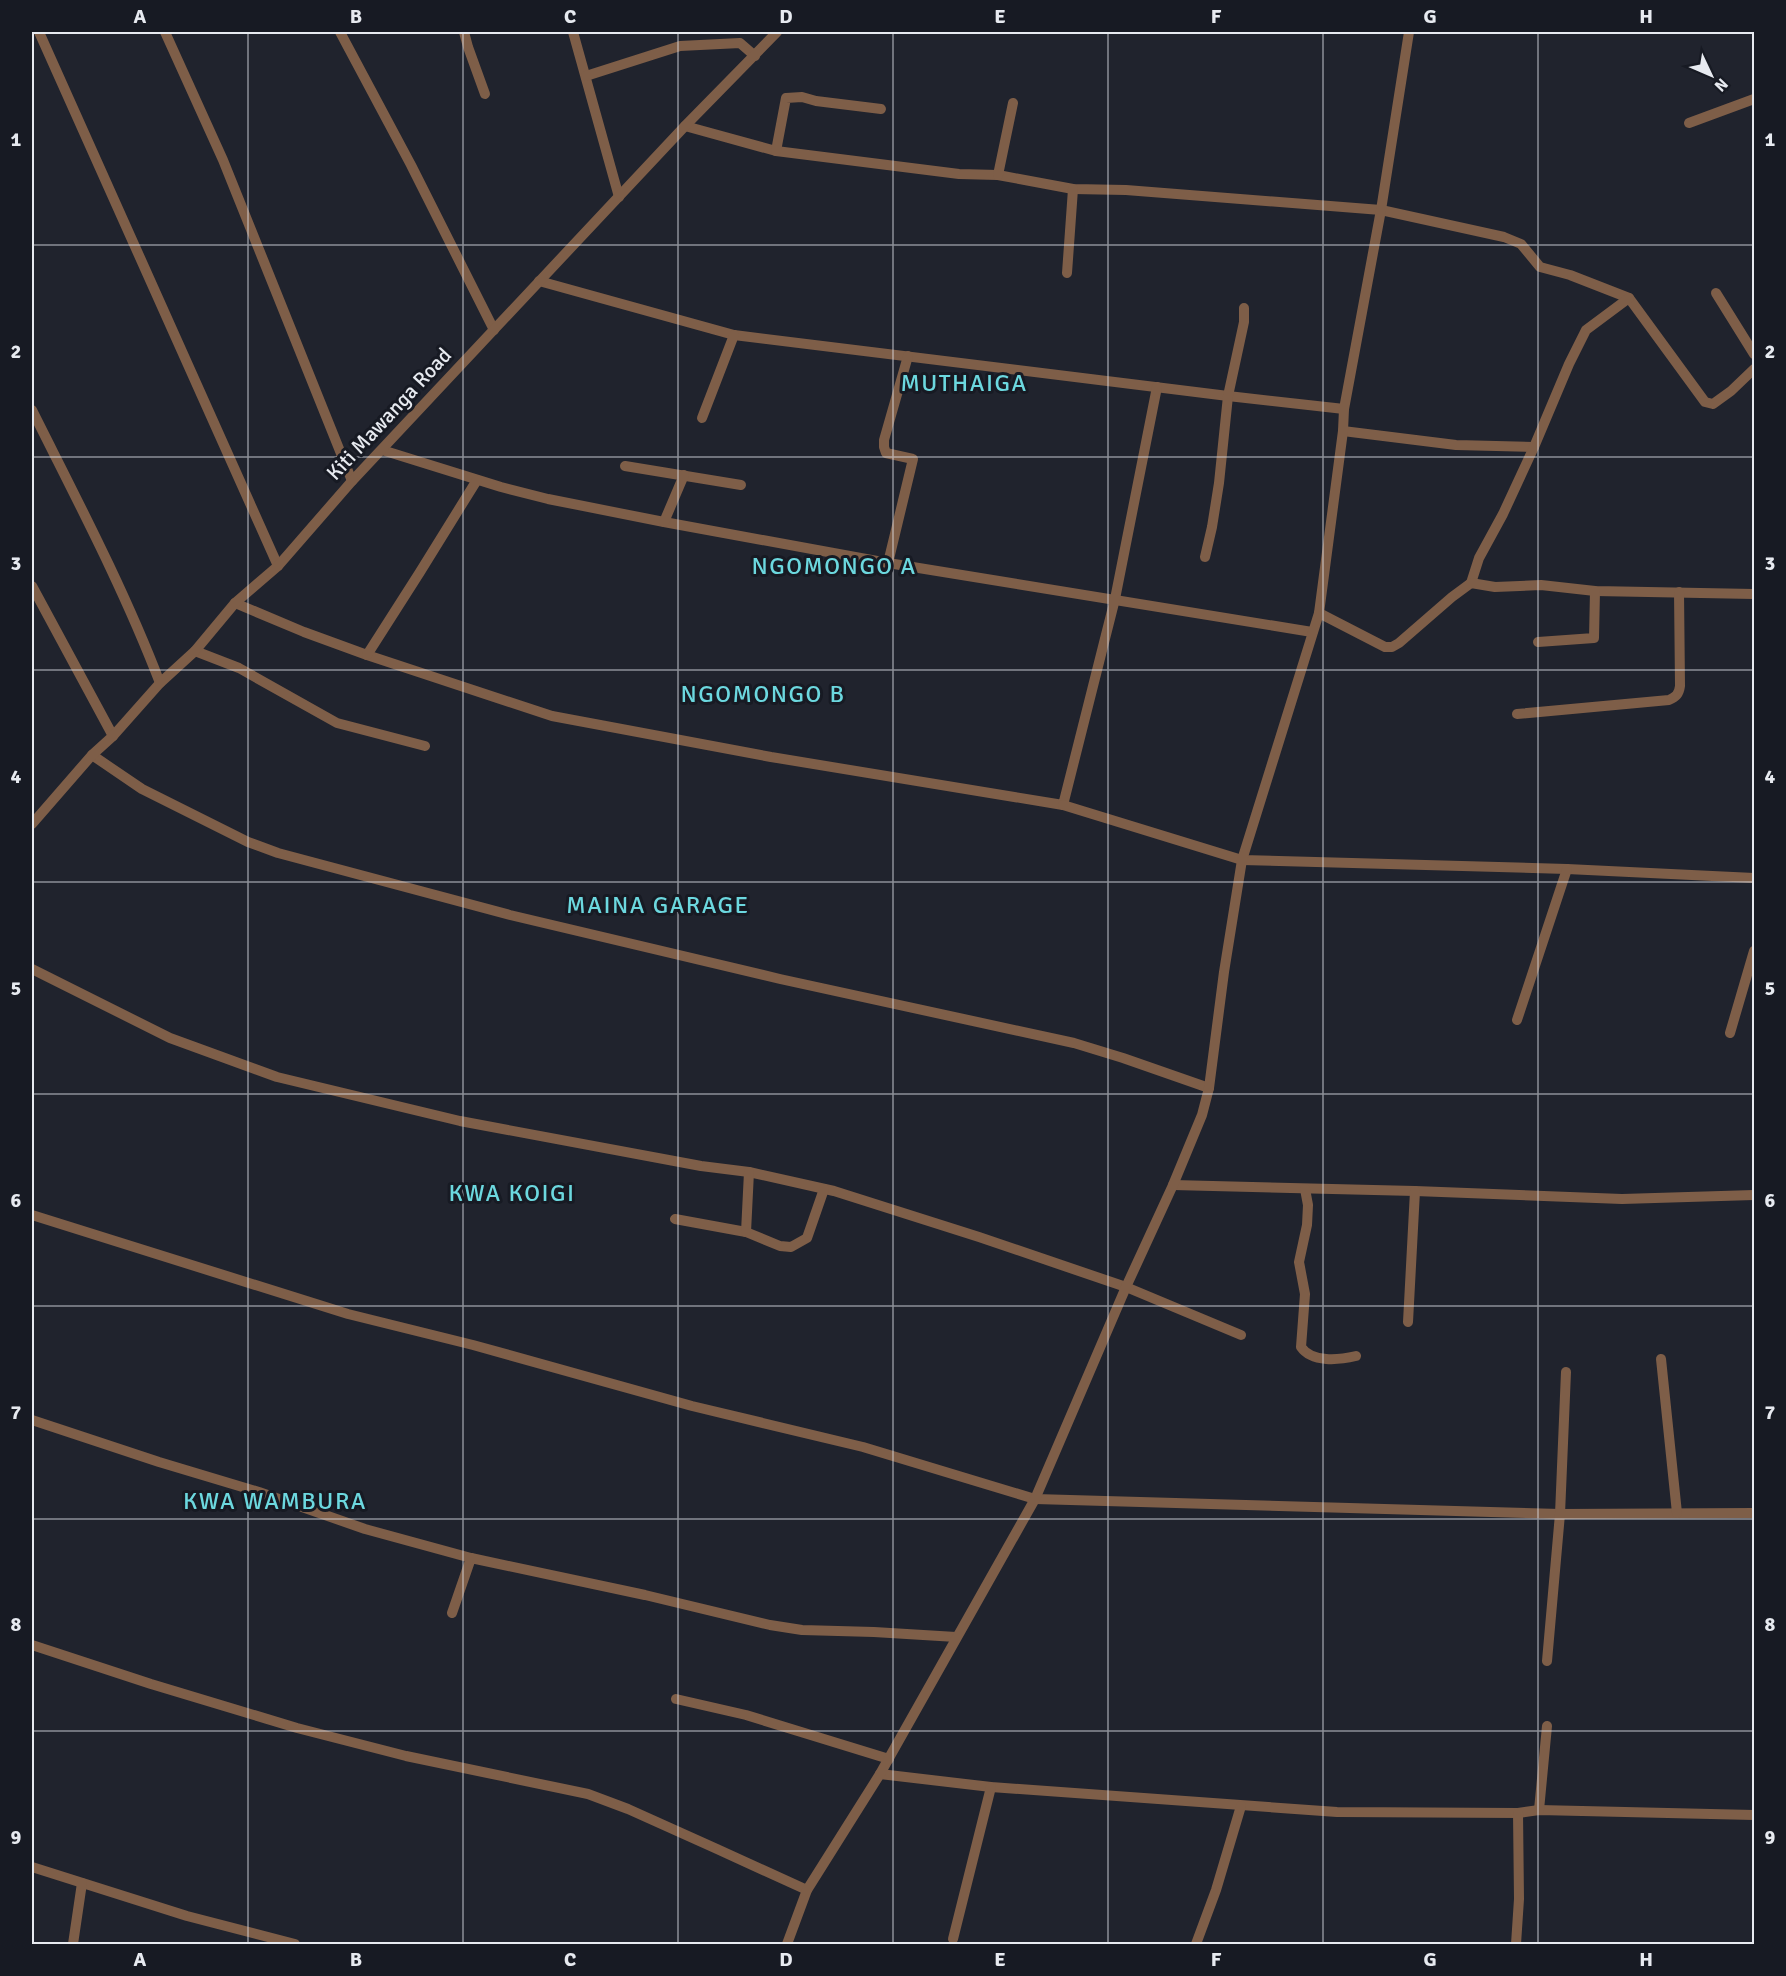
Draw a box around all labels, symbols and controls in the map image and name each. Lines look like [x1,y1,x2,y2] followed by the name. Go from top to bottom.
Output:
[134,4,147,29] text: A
[350,4,362,29] text: B
[564,4,576,29] text: C
[779,4,793,29] text: D
[994,4,1006,29] text: E
[1211,4,1222,29] text: F
[1423,4,1437,29] text: G
[1639,4,1653,29] text: H
[1681,45,1741,105] north arrow
[1710,74,1732,96] text: N
[11,127,22,152] text: 1
[1765,127,1776,152] text: 1
[11,339,21,364] text: 2
[1765,339,1775,364] text: 2
[321,342,457,486] street label: Kiti Mawanga Road
[900,368,1028,398] district label: MUTHAIGA
[11,551,21,576] text: 3
[751,551,917,581] district label: NGOMONGO A
[1765,551,1775,576] text: 3
[680,679,846,709] district label: NGOMONGO B
[11,764,22,789] text: 4
[1765,764,1776,789] text: 4
[566,890,750,920] district label: MAINA GARAGE
[11,976,21,1001] text: 5
[1765,976,1775,1001] text: 5
[449,1178,575,1208] district label: KWA KOIGI
[11,1188,22,1213] text: 6
[1765,1188,1776,1213] text: 6
[11,1400,22,1425] text: 7
[1765,1400,1776,1425] text: 7
[183,1486,367,1516] district label: KWA WAMBURA
[11,1612,22,1637] text: 8
[1765,1612,1776,1637] text: 8
[11,1825,22,1850] text: 9
[1765,1825,1776,1850] text: 9
[134,1947,147,1972] text: A
[350,1947,362,1972] text: B
[564,1947,576,1972] text: C
[779,1947,793,1972] text: D
[994,1947,1006,1972] text: E
[1211,1947,1222,1972] text: F
[1423,1947,1437,1972] text: G
[1639,1947,1653,1972] text: H

